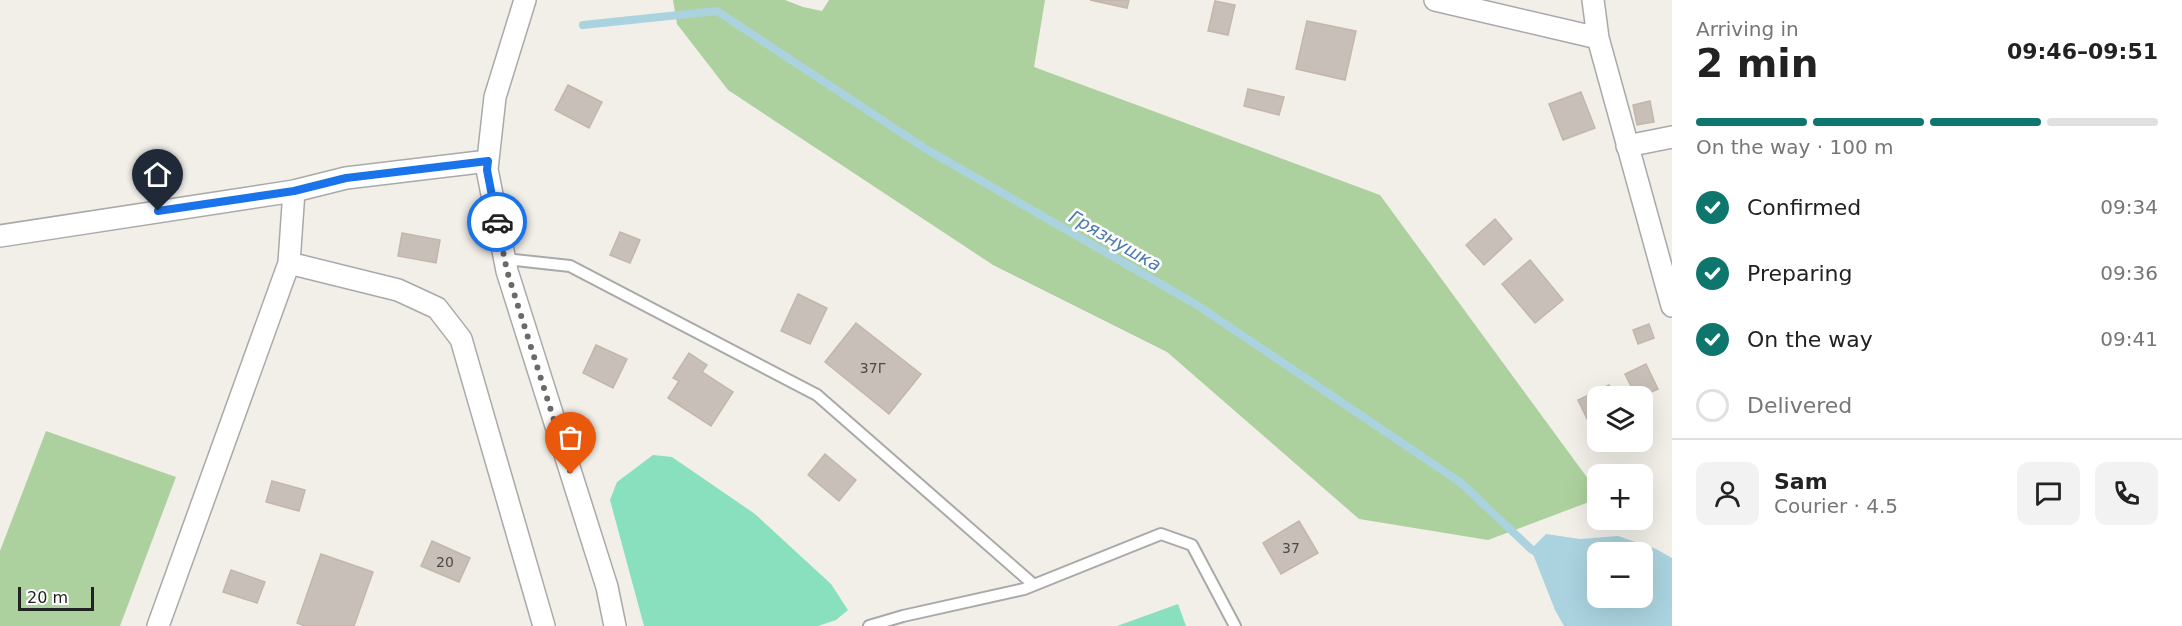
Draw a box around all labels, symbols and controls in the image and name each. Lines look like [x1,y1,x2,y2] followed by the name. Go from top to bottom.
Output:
[1696,17,1799,41] text: Arriving in
[2007,39,2158,64] text: 09:46–09:51
[1696,41,1818,86] text: 2 min
[1696,135,1894,159] text: On the way · 100 m
[132,149,183,211] pin
[141,158,174,191] icon: home
[1696,191,1729,224] icon: check
[467,192,527,252] courier
[1747,195,1861,220] text: Confirmed
[2100,195,2158,219] text: 09:34
[481,206,514,239] icon: car
[1066,206,1165,275] water label: Грязнушка
[1696,257,1729,290] icon: check
[1747,261,1853,286] text: Preparing
[2100,261,2158,285] text: 09:36
[1696,323,1729,356] icon: check
[1747,327,1873,352] text: On the way
[2100,327,2158,351] text: 09:41
[860,360,886,376] house number: 37Г
[1587,386,1653,608] map controls
[1587,386,1653,452] button: layers
[1747,393,1852,418] text: Delivered
[545,412,596,474] pin
[554,421,587,454] icon: bag
[1696,462,1759,525] button: person
[2017,462,2080,525] button: chat
[2095,462,2158,525] button: phone
[1587,464,1653,530] button: +
[1774,469,1828,494] text: Sam
[1774,494,1898,518] text: Courier · 4.5
[1282,540,1300,556] house number: 37
[1587,542,1653,608] button: −
[436,554,454,570] house number: 20
[18,584,94,612] scale bar
[27,588,68,607] text: 20 m

